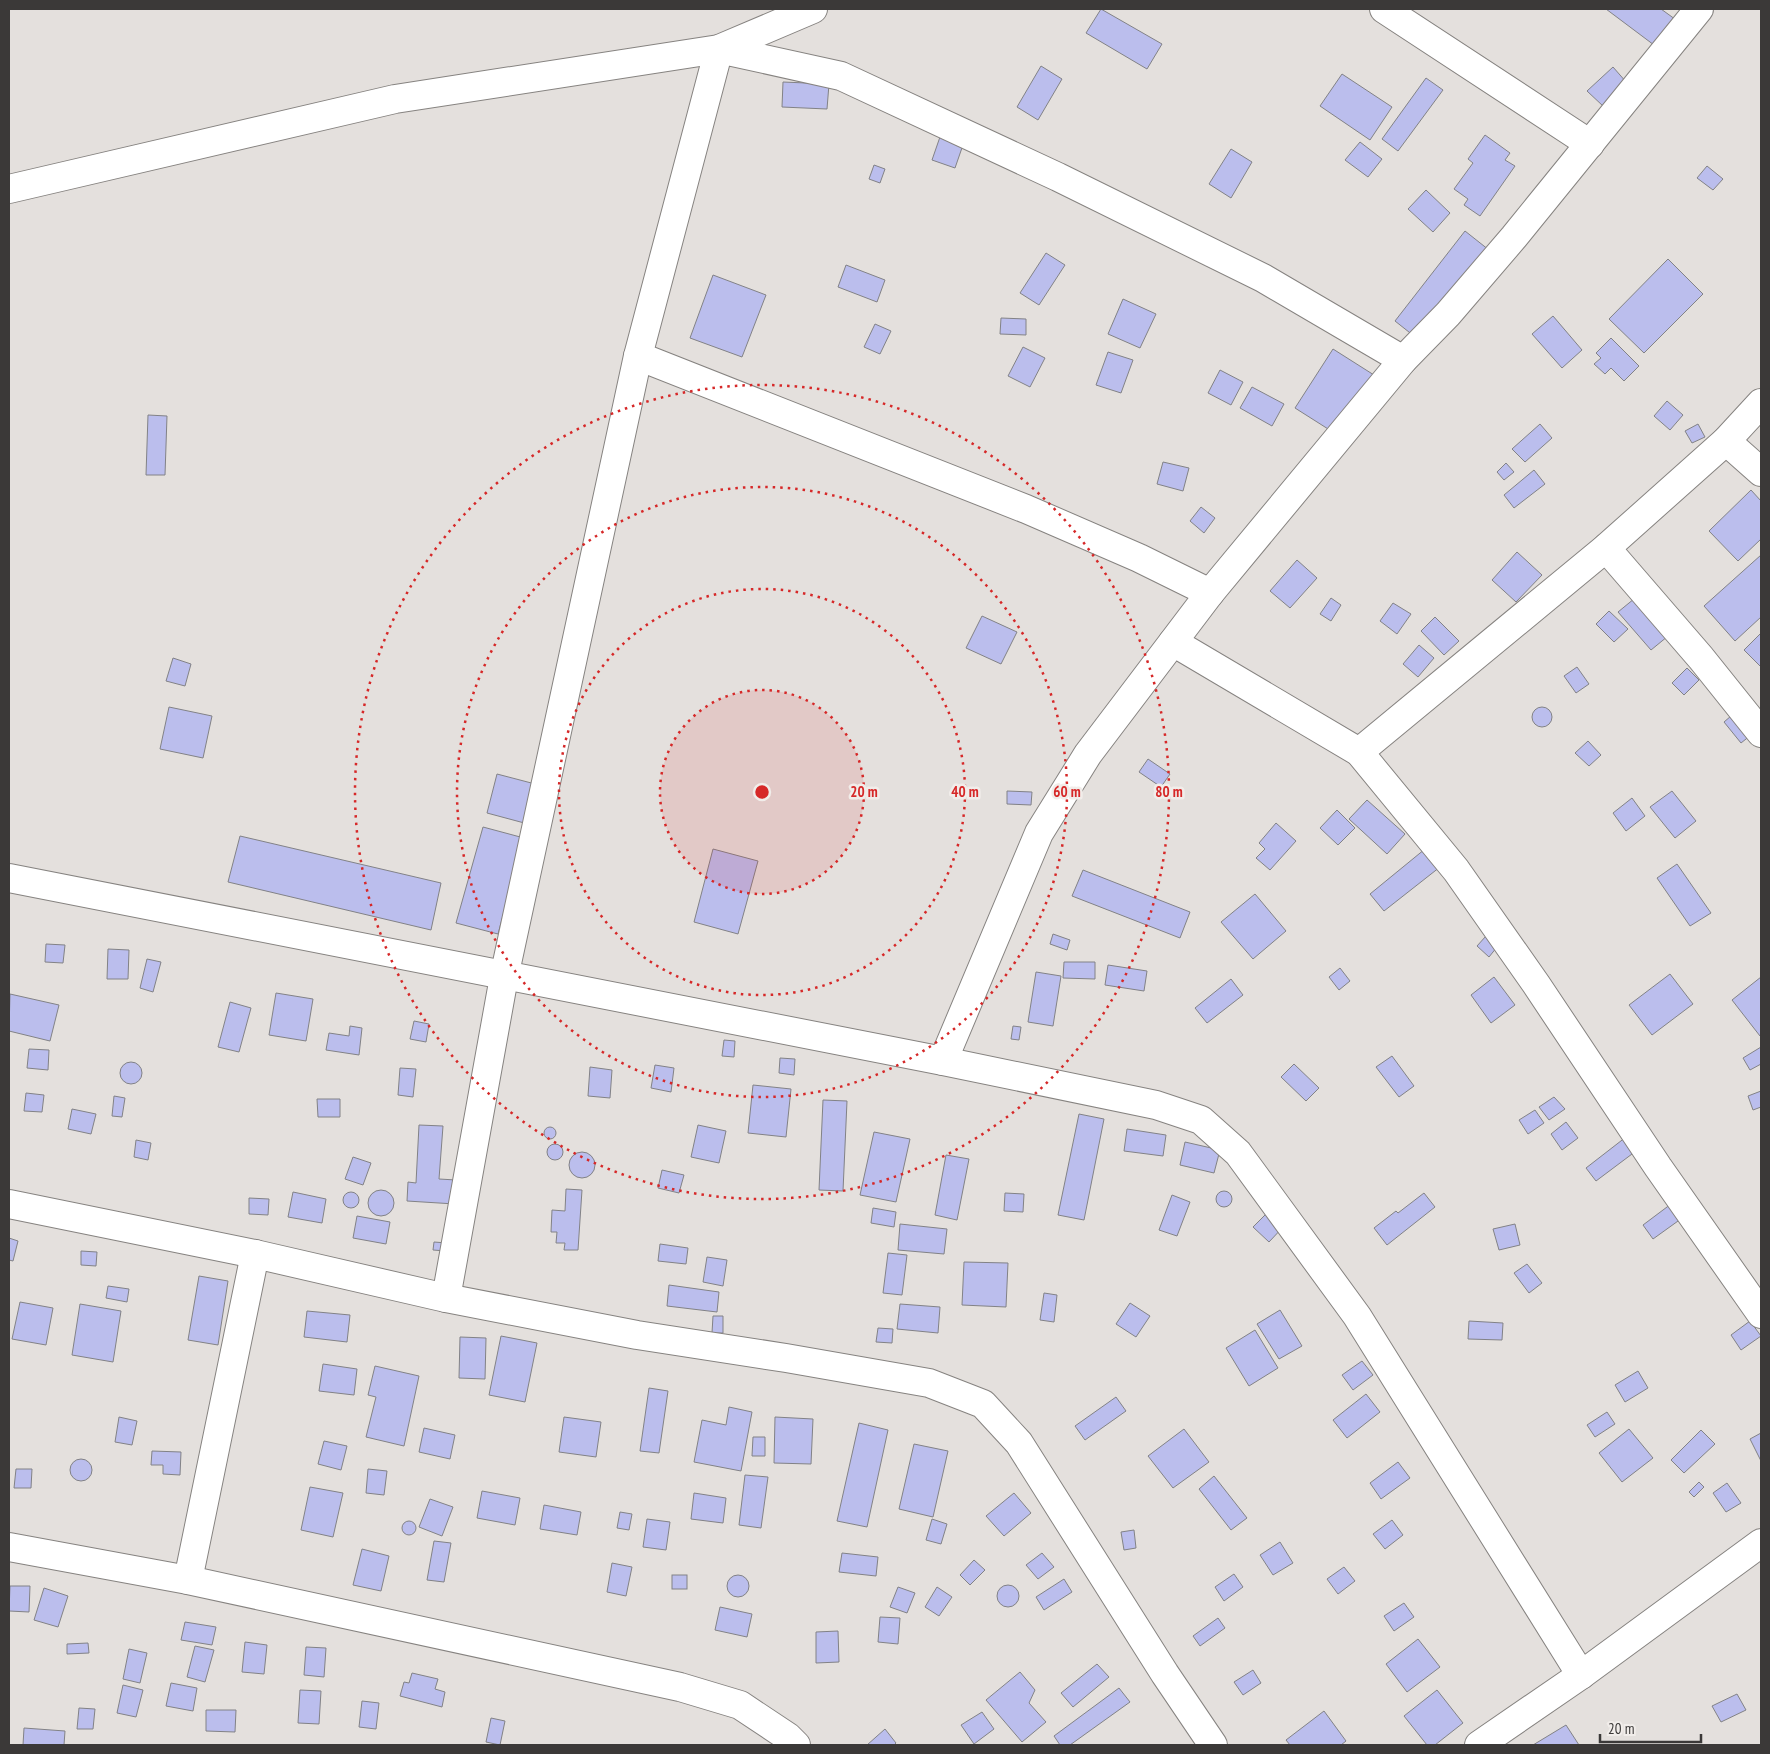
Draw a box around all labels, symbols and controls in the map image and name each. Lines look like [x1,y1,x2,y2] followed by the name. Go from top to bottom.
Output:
[850,782,878,801] text: 20 m
[951,782,979,801] text: 40 m
[1053,782,1081,801] text: 60 m
[1155,782,1183,801] text: 80 m
[753,783,771,801] centre of rings
[1600,1712,1701,1744] scale bar
[1608,1719,1634,1738] text: 20 m

